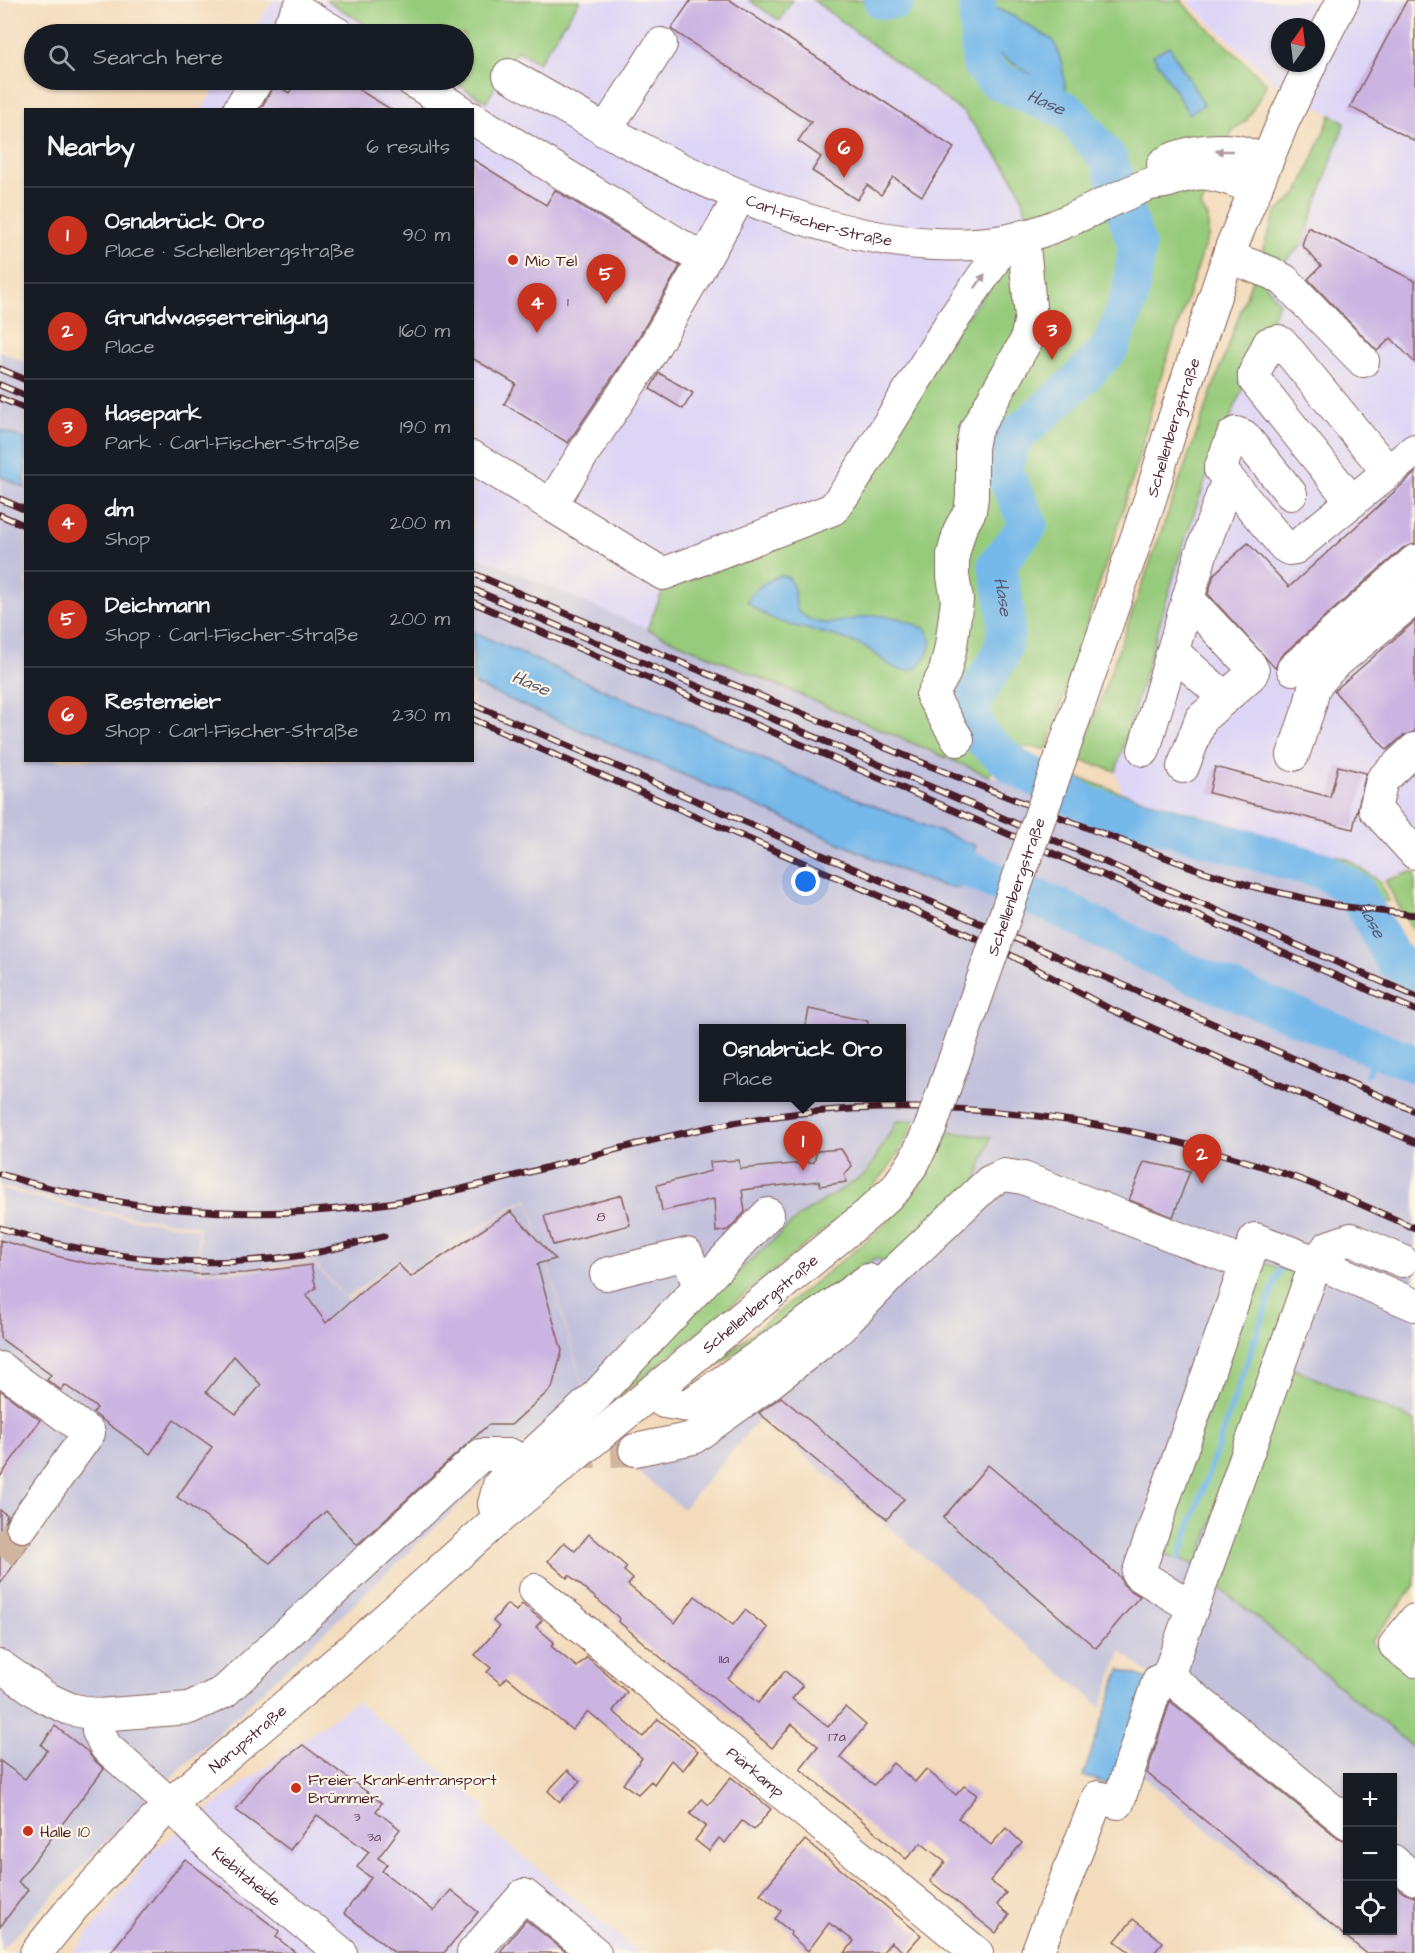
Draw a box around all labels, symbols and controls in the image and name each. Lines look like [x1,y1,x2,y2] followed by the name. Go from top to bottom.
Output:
[1271,18,1325,72] north arrow
[24,24,474,90] search box
[45,41,78,74] icon: search
[93,42,223,73] text: Search here
[1023,83,1070,122] water label: Hase
[824,128,864,178] pin: 6
[48,129,135,165] text: Nearby
[366,133,450,161] text: 6 results
[1214,146,1233,156] one-way arrow
[743,189,894,252] street label: Carl-Fischer-Straße
[105,206,264,237] text: Osnabrück Oro
[66,221,69,249] text: 1
[402,221,450,249] text: 90 m
[105,237,355,265] text: Place · Schellenbergstraße
[525,250,577,272] place label: Mio Tel
[506,253,520,267] marker: Mio Tel
[586,254,626,304] pin: 5
[974,274,986,290] one-way arrow
[518,284,556,333] pin: 4
[567,292,569,312] house number: 1
[105,302,328,333] text: Grundwasserreinigung
[1032,310,1072,360] pin: 3
[62,317,73,345] text: 2
[399,317,450,345] text: 160 m
[105,333,155,361] text: Place
[1141,355,1206,500] street label: Schellenbergstraße
[105,398,202,429] text: Hasepark
[62,413,73,441] text: 3
[400,413,450,441] text: 190 m
[105,429,360,457] text: Park · Carl-Fischer-Straße
[105,494,133,525] text: dm
[61,509,74,537] text: 4
[390,509,450,537] text: 200 m
[105,525,150,553] text: Shop
[987,575,1018,618] water label: Hase
[105,590,210,621] text: Deichmann
[60,605,75,633] text: 5
[390,605,450,633] text: 200 m
[105,621,358,649] text: Shop · Carl-Fischer-Straße
[508,664,555,703] water label: Hase
[105,686,221,717] text: Restemeier
[61,701,74,729] text: 6
[392,701,450,729] text: 230 m
[105,717,358,745] text: Shop · Carl-Fischer-Straße
[982,814,1051,959] street label: Schellenbergstraße
[791,867,820,896] your location
[1351,897,1392,944] water label: Hase
[699,1024,906,1102] popup
[723,1034,882,1065] text: Osnabrück Oro
[723,1065,772,1093] text: Place
[784,1122,822,1171] pin: 1
[1182,1134,1222,1184] pin: 2
[596,1207,606,1227] house number: 8
[697,1249,823,1359] street label: Schellenbergstraße
[719,1649,729,1669] house number: 11a
[204,1699,292,1778] street label: Narupstraße
[828,1727,846,1747] house number: 17a
[722,1742,789,1803] street label: Piärkamp
[308,1769,497,1809] place label: Freier Krankentransport Brümmer
[1343,1773,1397,1935] map controls
[1343,1773,1397,1827] button: +
[289,1781,303,1795] marker: Freier Krankentransport Brümmer
[353,1807,361,1827] house number: 3
[40,1821,90,1843] place label: Halle 10
[21,1824,35,1838] marker: Halle 10
[367,1827,381,1847] house number: 3a
[1343,1827,1397,1881] button: −
[207,1842,285,1912] street label: Kiebitzheide
[1343,1881,1397,1935] button: locate

